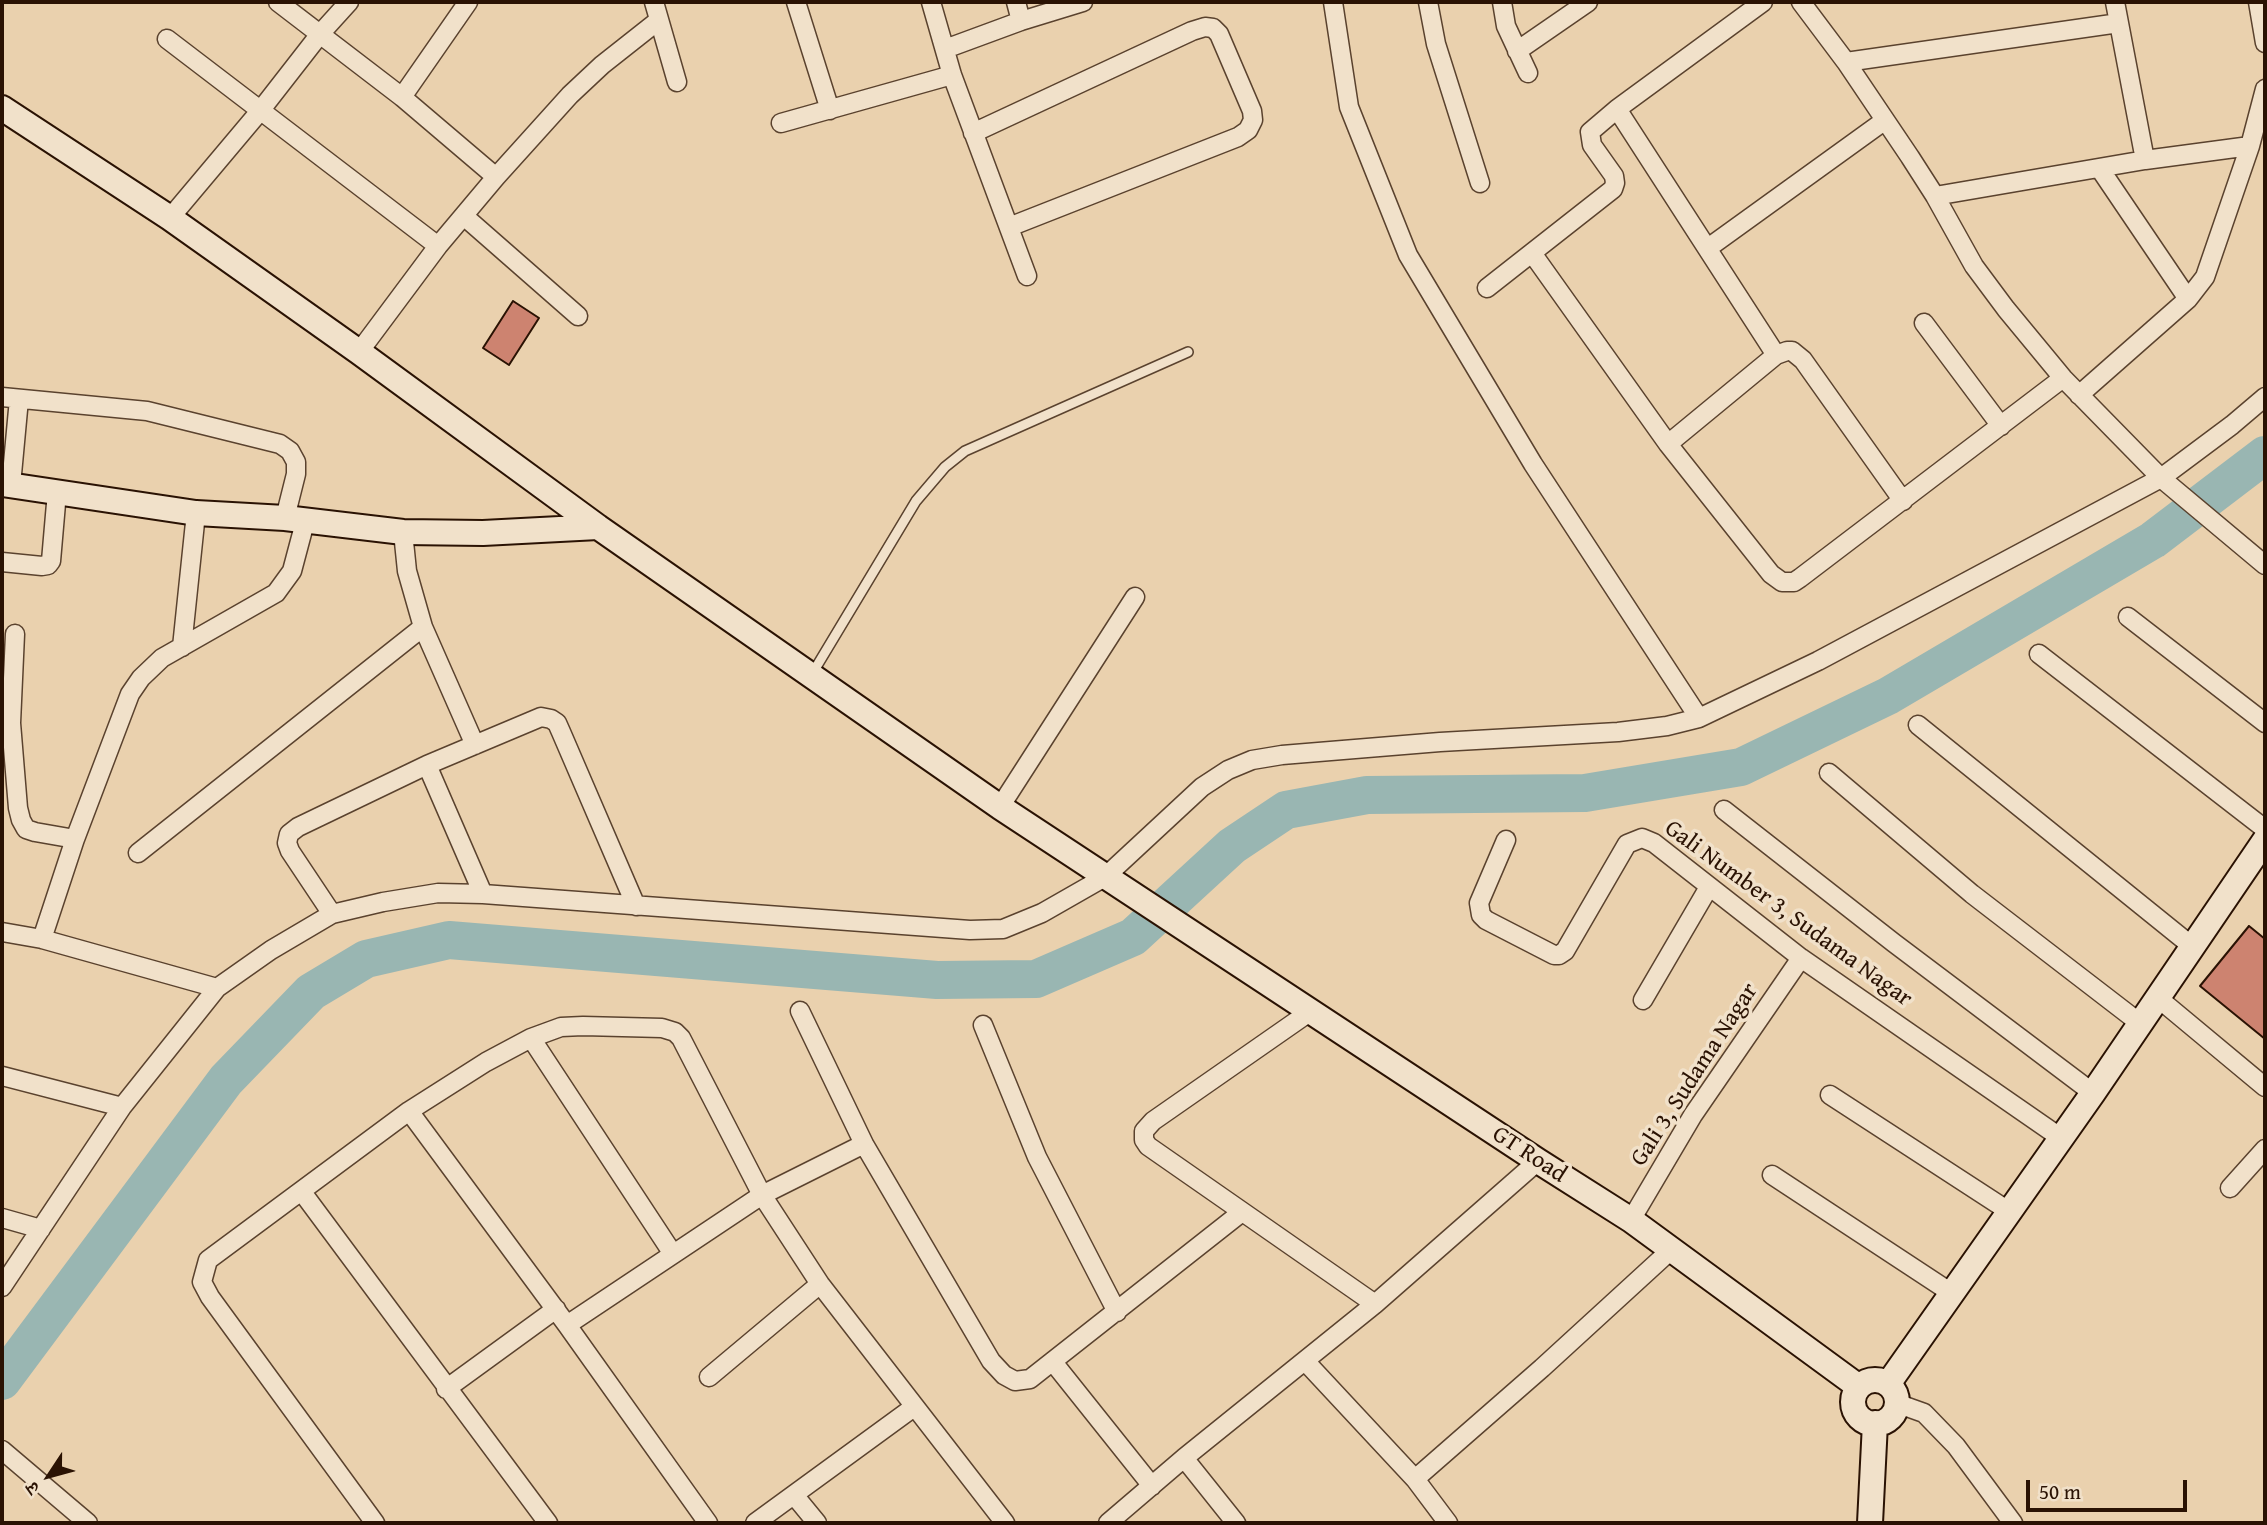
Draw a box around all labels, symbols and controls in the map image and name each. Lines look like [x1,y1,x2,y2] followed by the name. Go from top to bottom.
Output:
[1658,814,1918,1014] street label: Gali Number 3, Sudama Nagar
[1625,978,1765,1172] street label: Gali 3, Sudama Nagar
[1486,1120,1572,1190] street label: GT Road
[14,1441,84,1511] north arrow
[2029,1466,2190,1510] scale bar
[18,1476,46,1500] text: उ
[2039,1476,2081,1507] text: 50 m

